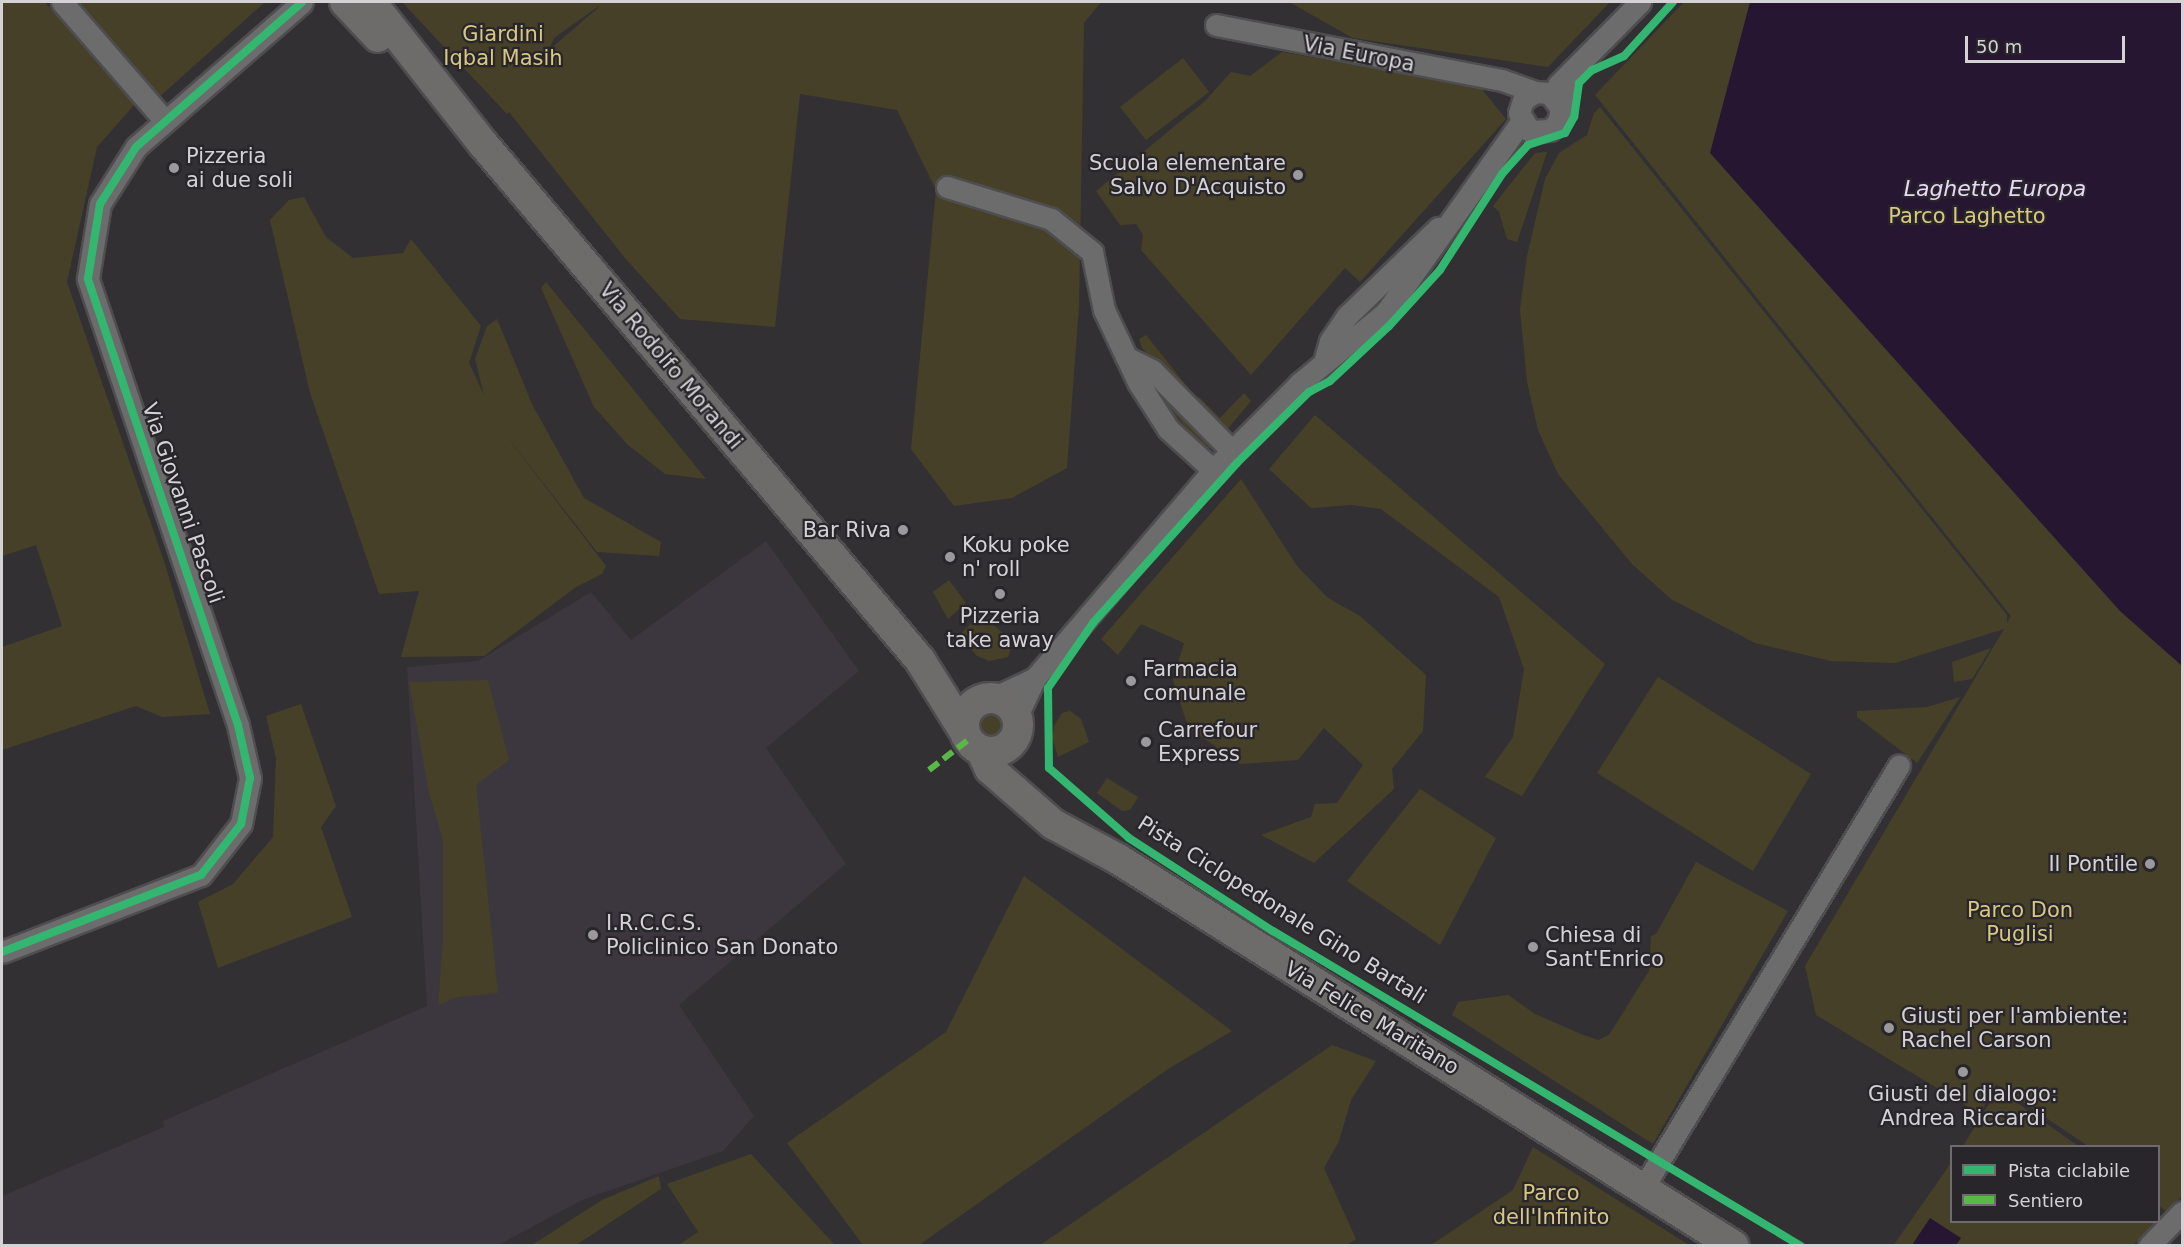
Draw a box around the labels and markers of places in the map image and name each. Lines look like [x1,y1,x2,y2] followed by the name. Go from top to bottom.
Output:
[186,143,293,193] place label: Pizzeria ai due soli
[1089,150,1286,200] place label: Scuola elementare Salvo D'Acquisto
[167,161,181,175] marker: Pizzeria ai due soli
[1291,168,1305,182] marker: Scuola elementare Salvo D'Acquisto
[803,517,891,543] place label: Bar Riva
[896,523,910,537] marker: Bar Riva
[962,532,1070,582] place label: Koku poke n' roll
[943,550,957,564] marker: Koku poke n' roll
[993,587,1007,601] marker: Pizzeria take away
[946,603,1054,653] place label: Pizzeria take away
[1143,656,1246,706] place label: Farmacia comunale
[1124,674,1138,688] marker: Farmacia comunale
[1158,717,1257,767] place label: Carrefour Express
[1139,735,1153,749] marker: Carrefour Express
[2048,851,2138,877] place label: Il Pontile
[2143,857,2157,871] marker: Il Pontile
[606,910,838,960] place label: I.R.C.C.S. Policlinico San Donato
[1545,922,1664,972] place label: Chiesa di Sant'Enrico
[584,926,602,944] marker: I.R.C.C.S. Policlinico San Donato
[1526,940,1540,954] marker: Chiesa di Sant'Enrico
[1901,1003,2128,1053] place label: Giusti per l'ambiente: Rachel Carson
[1882,1021,1896,1035] marker: Giusti per l'ambiente: Rachel Carson
[1956,1065,1970,1079] marker: Giusti del dialogo: Andrea Riccardi
[1868,1081,2058,1131] place label: Giusti del dialogo: Andrea Riccardi

